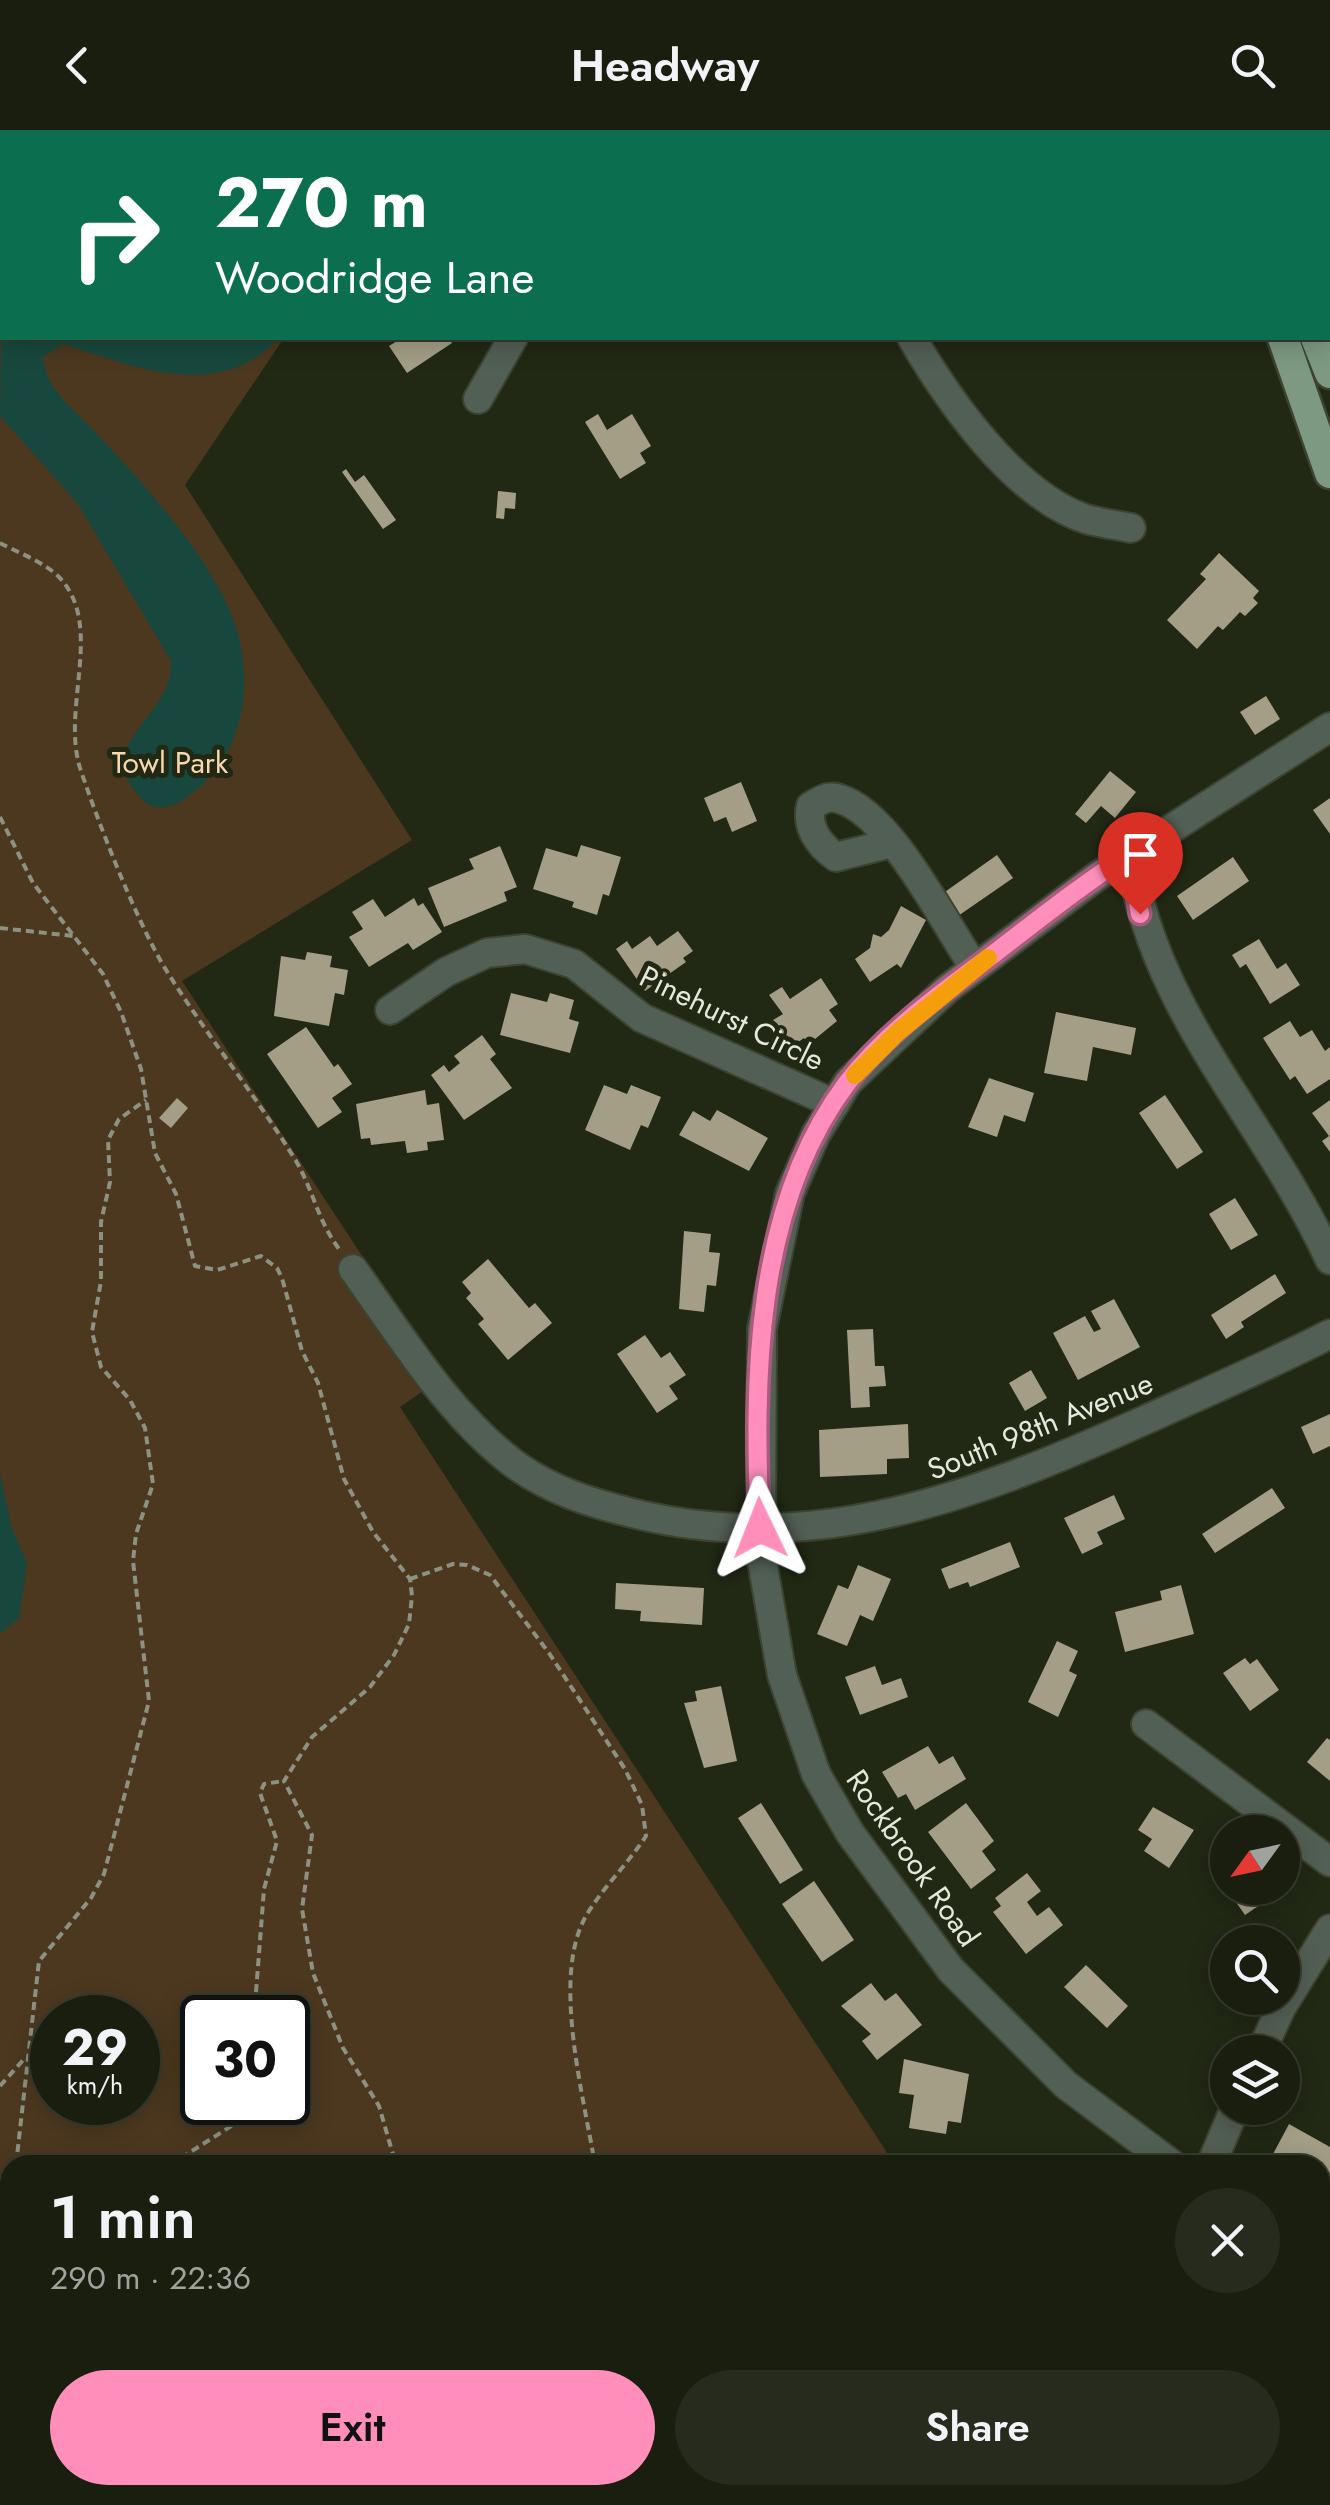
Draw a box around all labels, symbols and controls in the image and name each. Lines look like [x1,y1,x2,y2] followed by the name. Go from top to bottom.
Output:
[571,33,759,98] text: Headway
[50,38,105,93] icon: back
[1225,38,1280,93] icon: search
[215,152,428,253] text: 270 m
[50,170,180,300] icon: right
[215,245,535,310] text: Woodridge Lane
[112,741,229,784] park label: Towl Park
[1098,812,1183,915] pin
[1113,827,1168,882] icon: arrive
[633,955,831,1081] street label: Pinehurst Circle
[921,1361,1159,1491] street label: South 98th Avenue
[708,1476,812,1580] position arrow
[836,1761,990,1955] street label: Rockbrook Road
[1210,1815,1300,1905] north arrow
[1210,1815,1300,2125] map controls
[1210,1925,1300,2015] button: search
[180,1995,310,2125] speed limit sign: 30
[62,2011,128,2084] text: 29
[1210,2035,1300,2125] button: layers
[67,2067,123,2103] text: km/h
[50,2174,196,2261] text: 1 min
[1175,2188,1280,2293] button: close
[50,2255,251,2301] text: 290 m · 22:36
[50,2370,655,2485] button: Exit
[675,2370,1280,2485] button: Share

